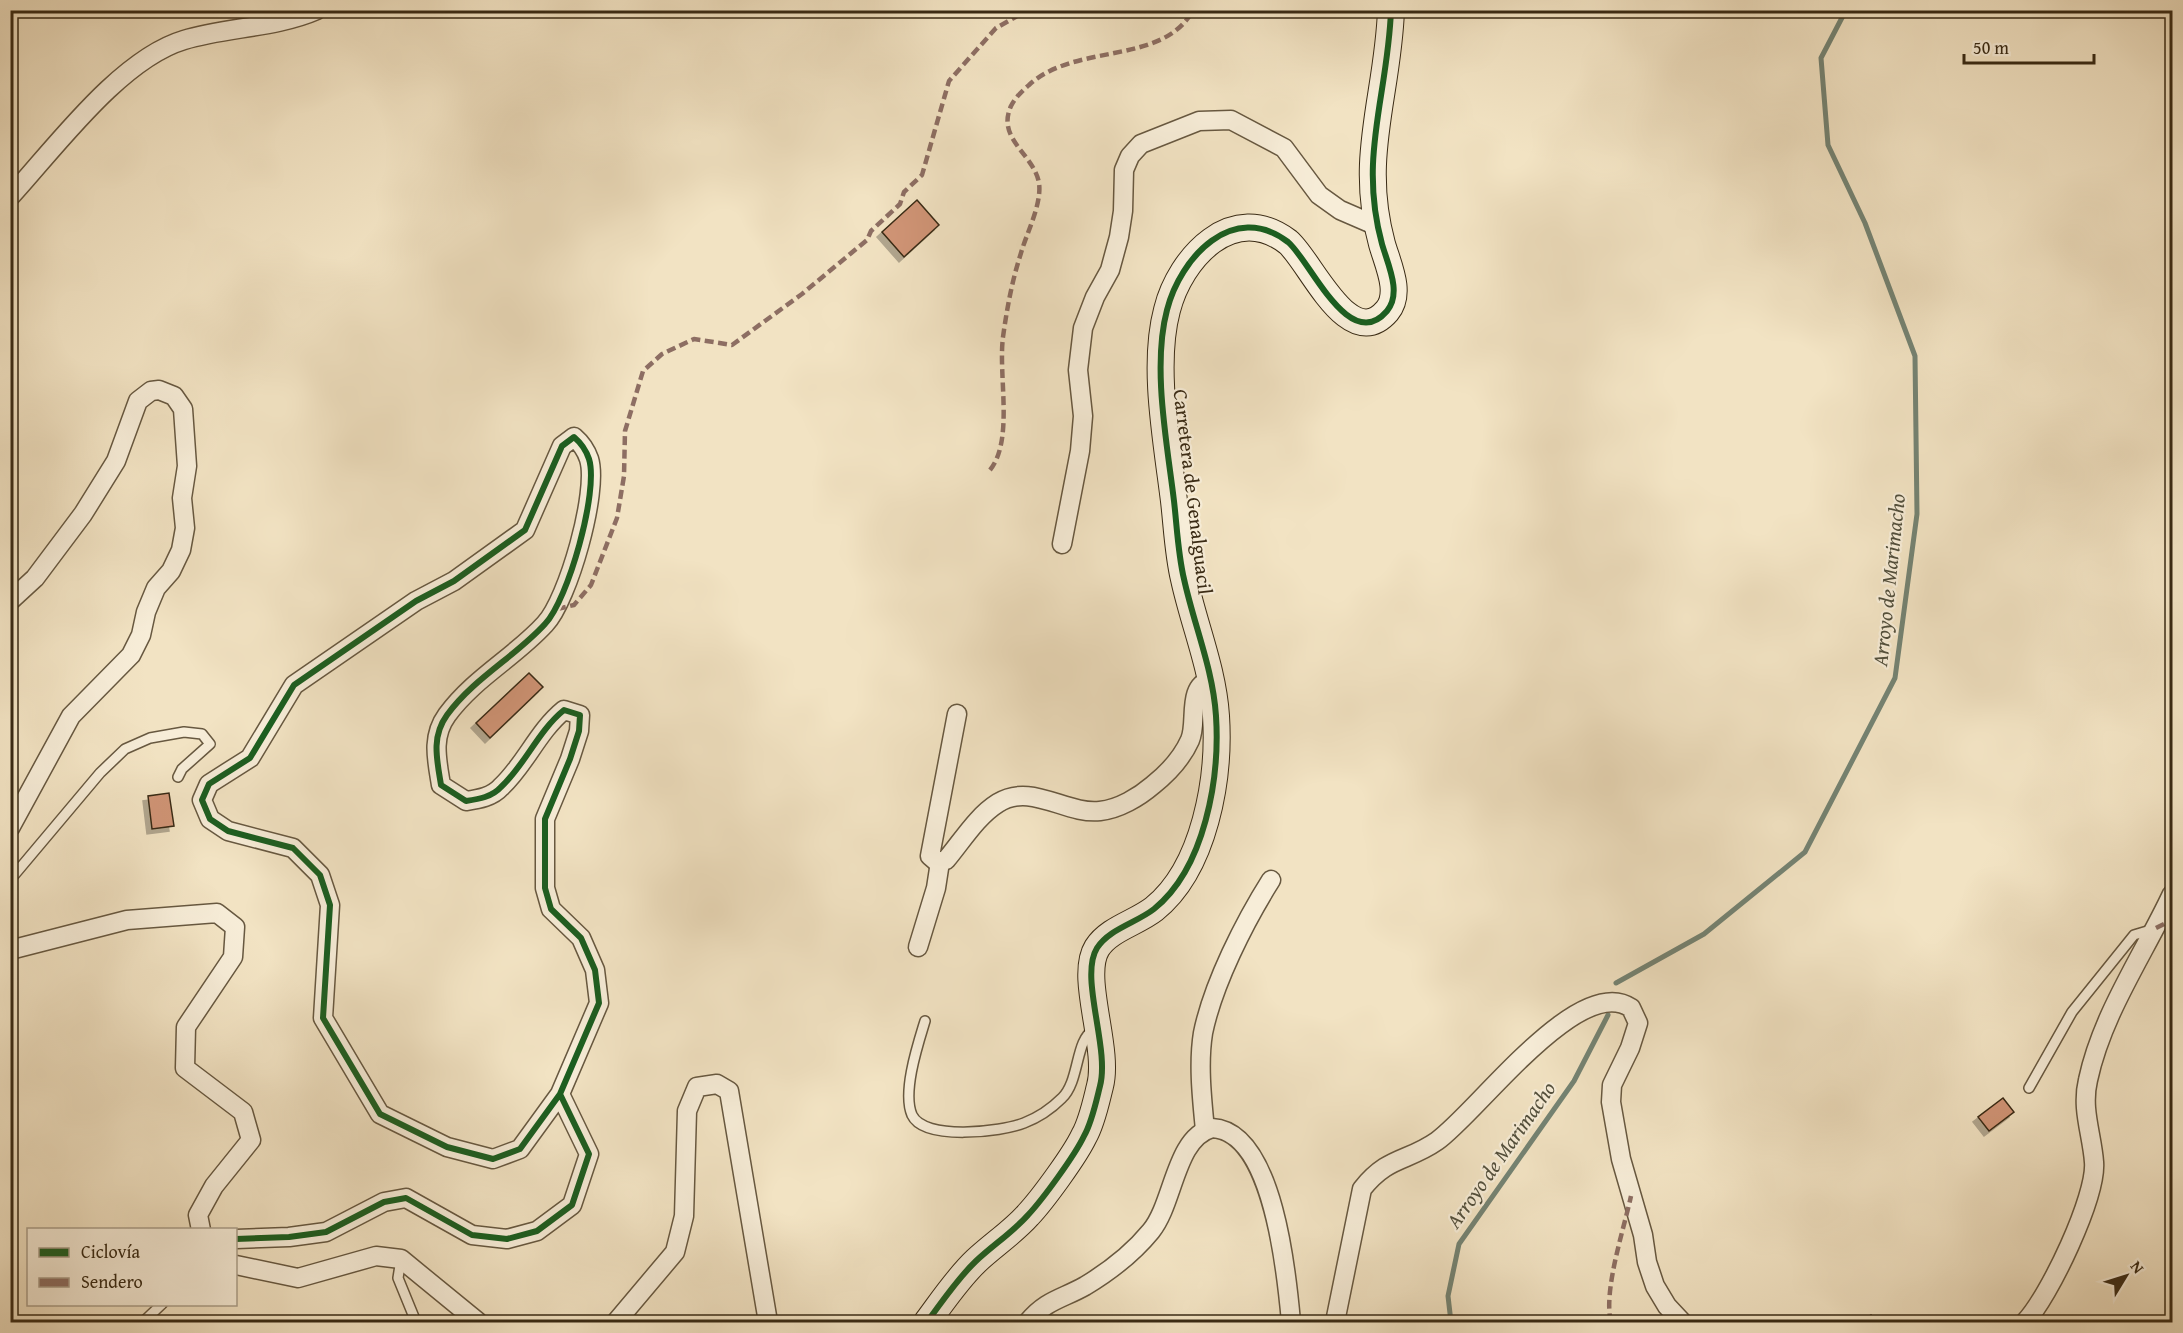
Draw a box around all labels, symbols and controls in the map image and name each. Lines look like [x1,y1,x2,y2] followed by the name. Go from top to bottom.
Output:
[1964,27,2094,65] scale bar
[1973,34,2009,61] text: 50 m
[1167,388,1221,597] street label: Carretera de Genalguacil
[1864,492,1913,669] water label: Arroyo de Marimacho
[1438,1075,1563,1235] water label: Arroyo de Marimacho
[27,1228,237,1306] legend
[81,1238,140,1265] text: Ciclovía
[2096,1246,2156,1306] north arrow
[2125,1255,2151,1279] text: N
[81,1268,143,1295] text: Sendero

